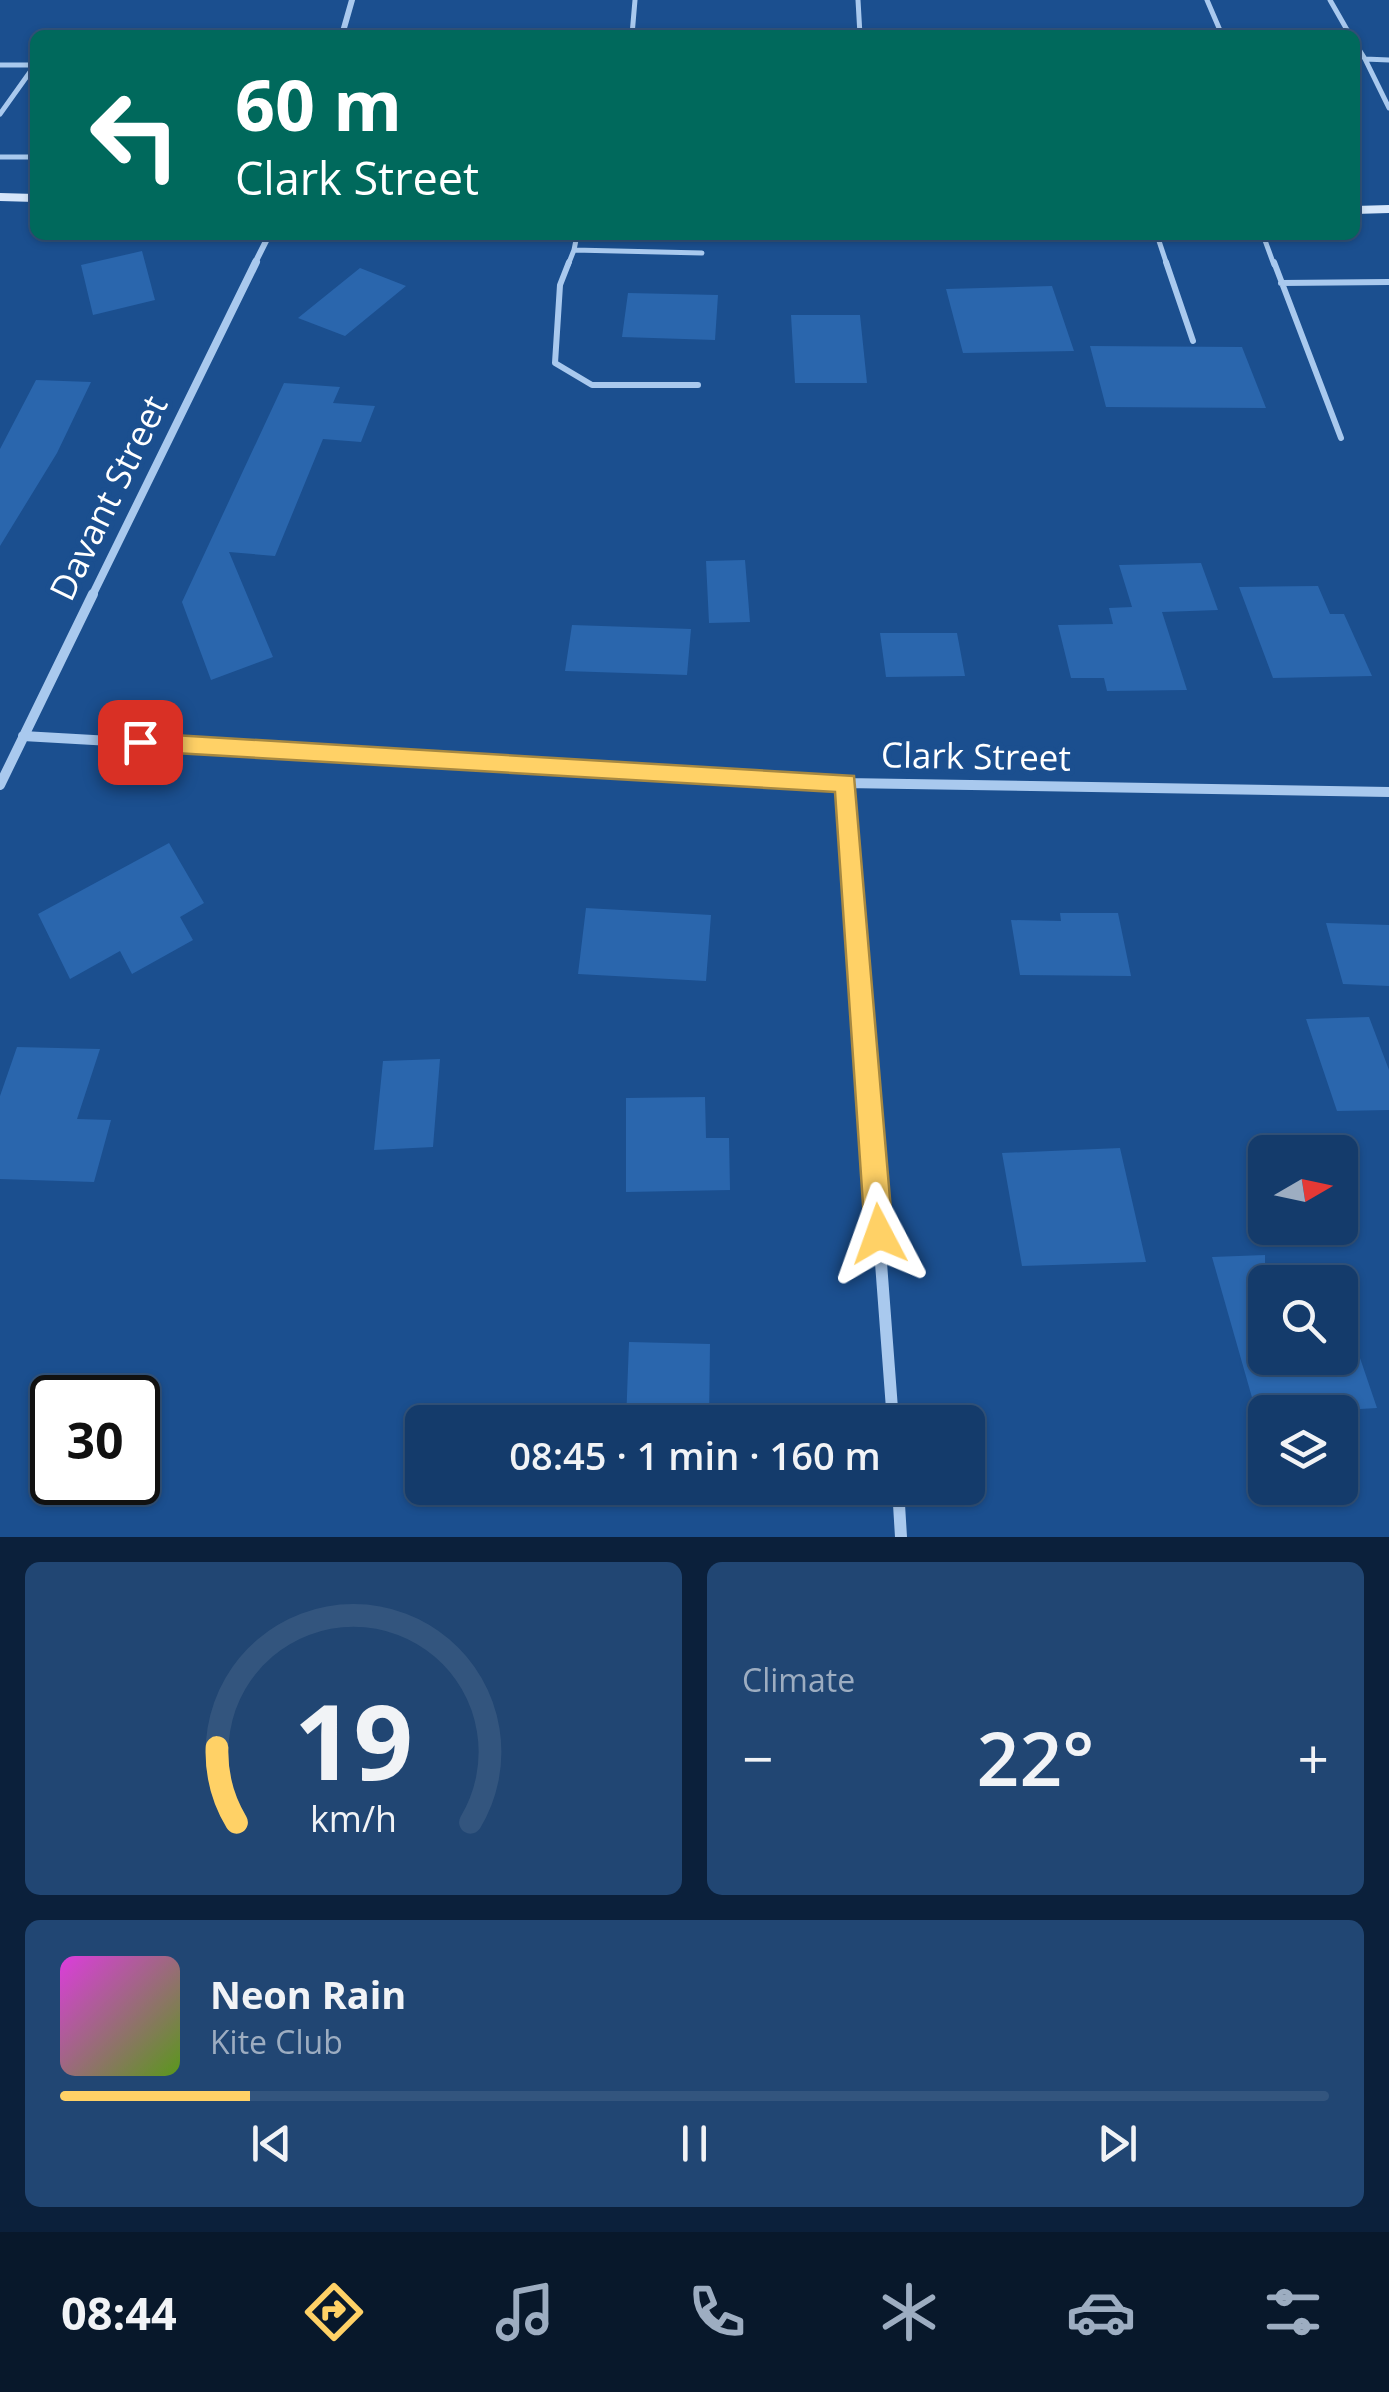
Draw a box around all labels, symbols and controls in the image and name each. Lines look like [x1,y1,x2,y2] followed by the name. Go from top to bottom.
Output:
[235,56,402,152] text: 60 m
[70,70,200,200] icon: left
[235,147,479,208] text: Clark Street
[38,387,178,608] street label: Davant Street
[98,700,183,785] pin
[113,715,168,770] icon: arrive
[881,730,1071,781] street label: Clark Street
[1248,1135,1358,1245] north arrow
[1248,1135,1358,1505] map controls
[827,1182,931,1286] position arrow
[1248,1265,1358,1375] button: search
[30,1375,160,1505] speed limit sign: 30
[1248,1395,1358,1505] button: layers
[509,1429,881,1481] text: 08:45 · 1 min · 160 m
[742,1658,855,1701] text: Climate
[294,1669,413,1810] text: 19
[977,1706,1094,1808] text: 22°
[742,1720,773,1795] text: −
[1298,1720,1329,1795] text: +
[310,1794,397,1842] text: km/h
[210,1968,406,2020] text: Neon Rain
[210,2020,343,2063] text: Kite Club
[244,2116,299,2171] icon: previous
[667,2116,722,2171] icon: pause
[1090,2116,1145,2171] icon: next
[299,2277,369,2347] icon: directions
[490,2277,560,2347] icon: music
[682,2277,752,2347] icon: phone
[874,2277,944,2347] icon: climate
[1066,2277,1136,2347] icon: car
[1258,2277,1328,2347] icon: filters
[61,2282,177,2343] text: 08:44

